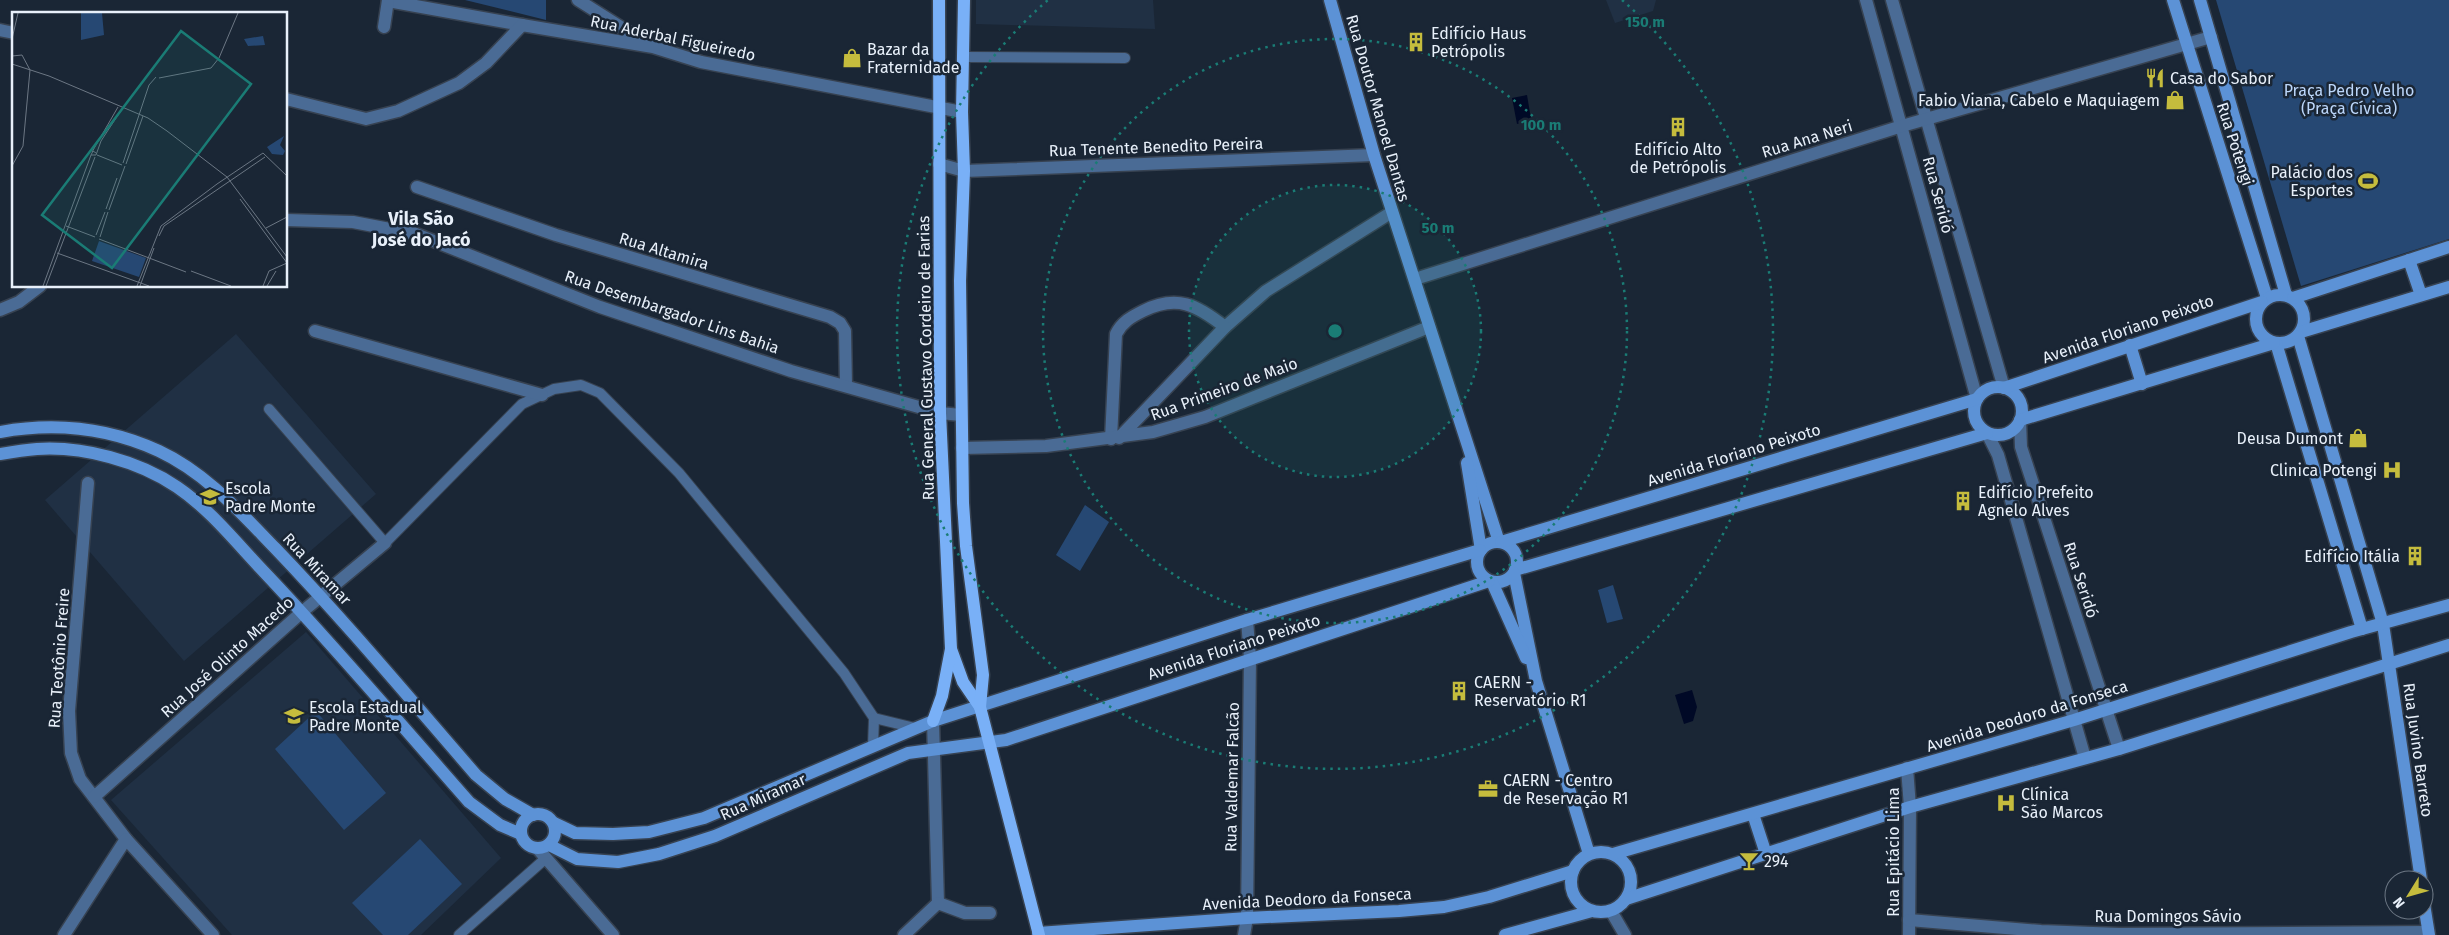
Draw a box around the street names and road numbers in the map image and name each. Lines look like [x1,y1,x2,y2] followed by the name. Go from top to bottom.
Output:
[589,11,757,65] street label: Rua Aderbal Figueiredo
[1342,12,1414,204] street label: Rua Doutor Manoel Dantas
[2213,100,2257,188] street label: Rua Potengi
[1759,116,1855,162] street label: Rua Ana Neri
[1048,134,1264,160] street label: Rua Tenente Benedito Pereira
[1919,154,1957,236] street label: Rua Seridó
[914,215,938,501] street label: Rua General Gustavo Cordeiro de Farias
[617,228,711,274] street label: Rua Altamira
[562,266,782,358] street label: Rua Desembargador Lins Bahia
[2040,291,2216,367] street label: Avenida Floriano Peixoto
[1148,354,1300,424] street label: Rua Primeiro de Maio
[1645,420,1823,490] street label: Avenida Floriano Peixoto
[279,529,356,610] street label: Rua Miramar
[2060,540,2102,620] street label: Rua Seridó
[45,587,73,729] street label: Rua Teotônio Freire
[157,593,297,721] street label: Rua José Olinto Macedo
[1145,610,1323,684] street label: Avenida Floriano Peixoto
[1924,676,2130,756] street label: Avenida Deodoro da Fonseca
[2399,682,2437,818] street label: Rua Juvino Barreto
[1221,702,1243,852] street label: Rua Valdemar Falcão
[717,769,810,824] street label: Rua Miramar
[1884,787,1903,917] street label: Rua Epitácio Lima
[1202,884,1412,914] street label: Avenida Deodoro da Fonseca
[2094,907,2242,926] street label: Rua Domingos Sávio

